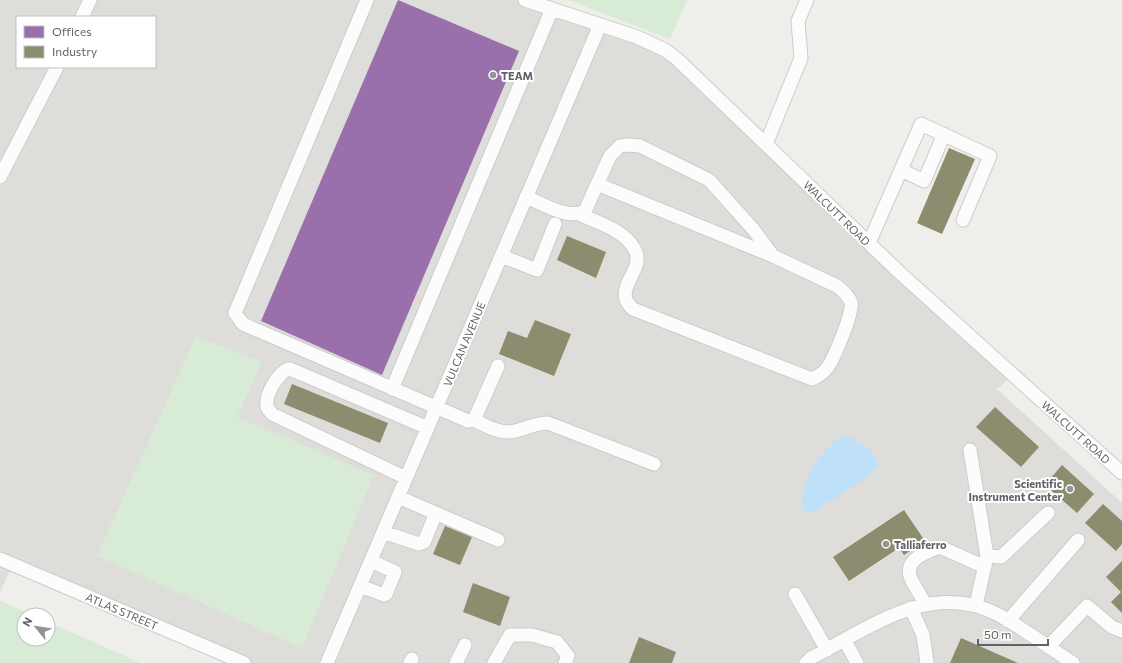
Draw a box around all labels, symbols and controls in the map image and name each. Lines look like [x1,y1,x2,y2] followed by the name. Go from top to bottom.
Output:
[16,16,156,68] legend
[52,24,92,38] text: Offices
[52,44,97,58] text: Industry
[501,69,534,82] place label: TEAM
[488,70,498,80] marker: TEAM
[801,178,873,248] street label: WALCUTT ROAD
[440,300,488,388] street label: VULCAN AVENUE
[1039,398,1113,466] street label: WALCUTT ROAD
[969,477,1062,503] place label: Scientific Instrument Center
[1065,484,1075,494] marker: Scientific Instrument Center
[894,538,947,551] place label: Talliaferro
[881,539,891,549] marker: Talliaferro
[84,590,160,632] street label: ATLAS STREET
[16,607,56,647] north arrow
[19,615,35,629] text: N
[978,621,1048,647] scale bar
[984,627,1012,641] text: 50 m

